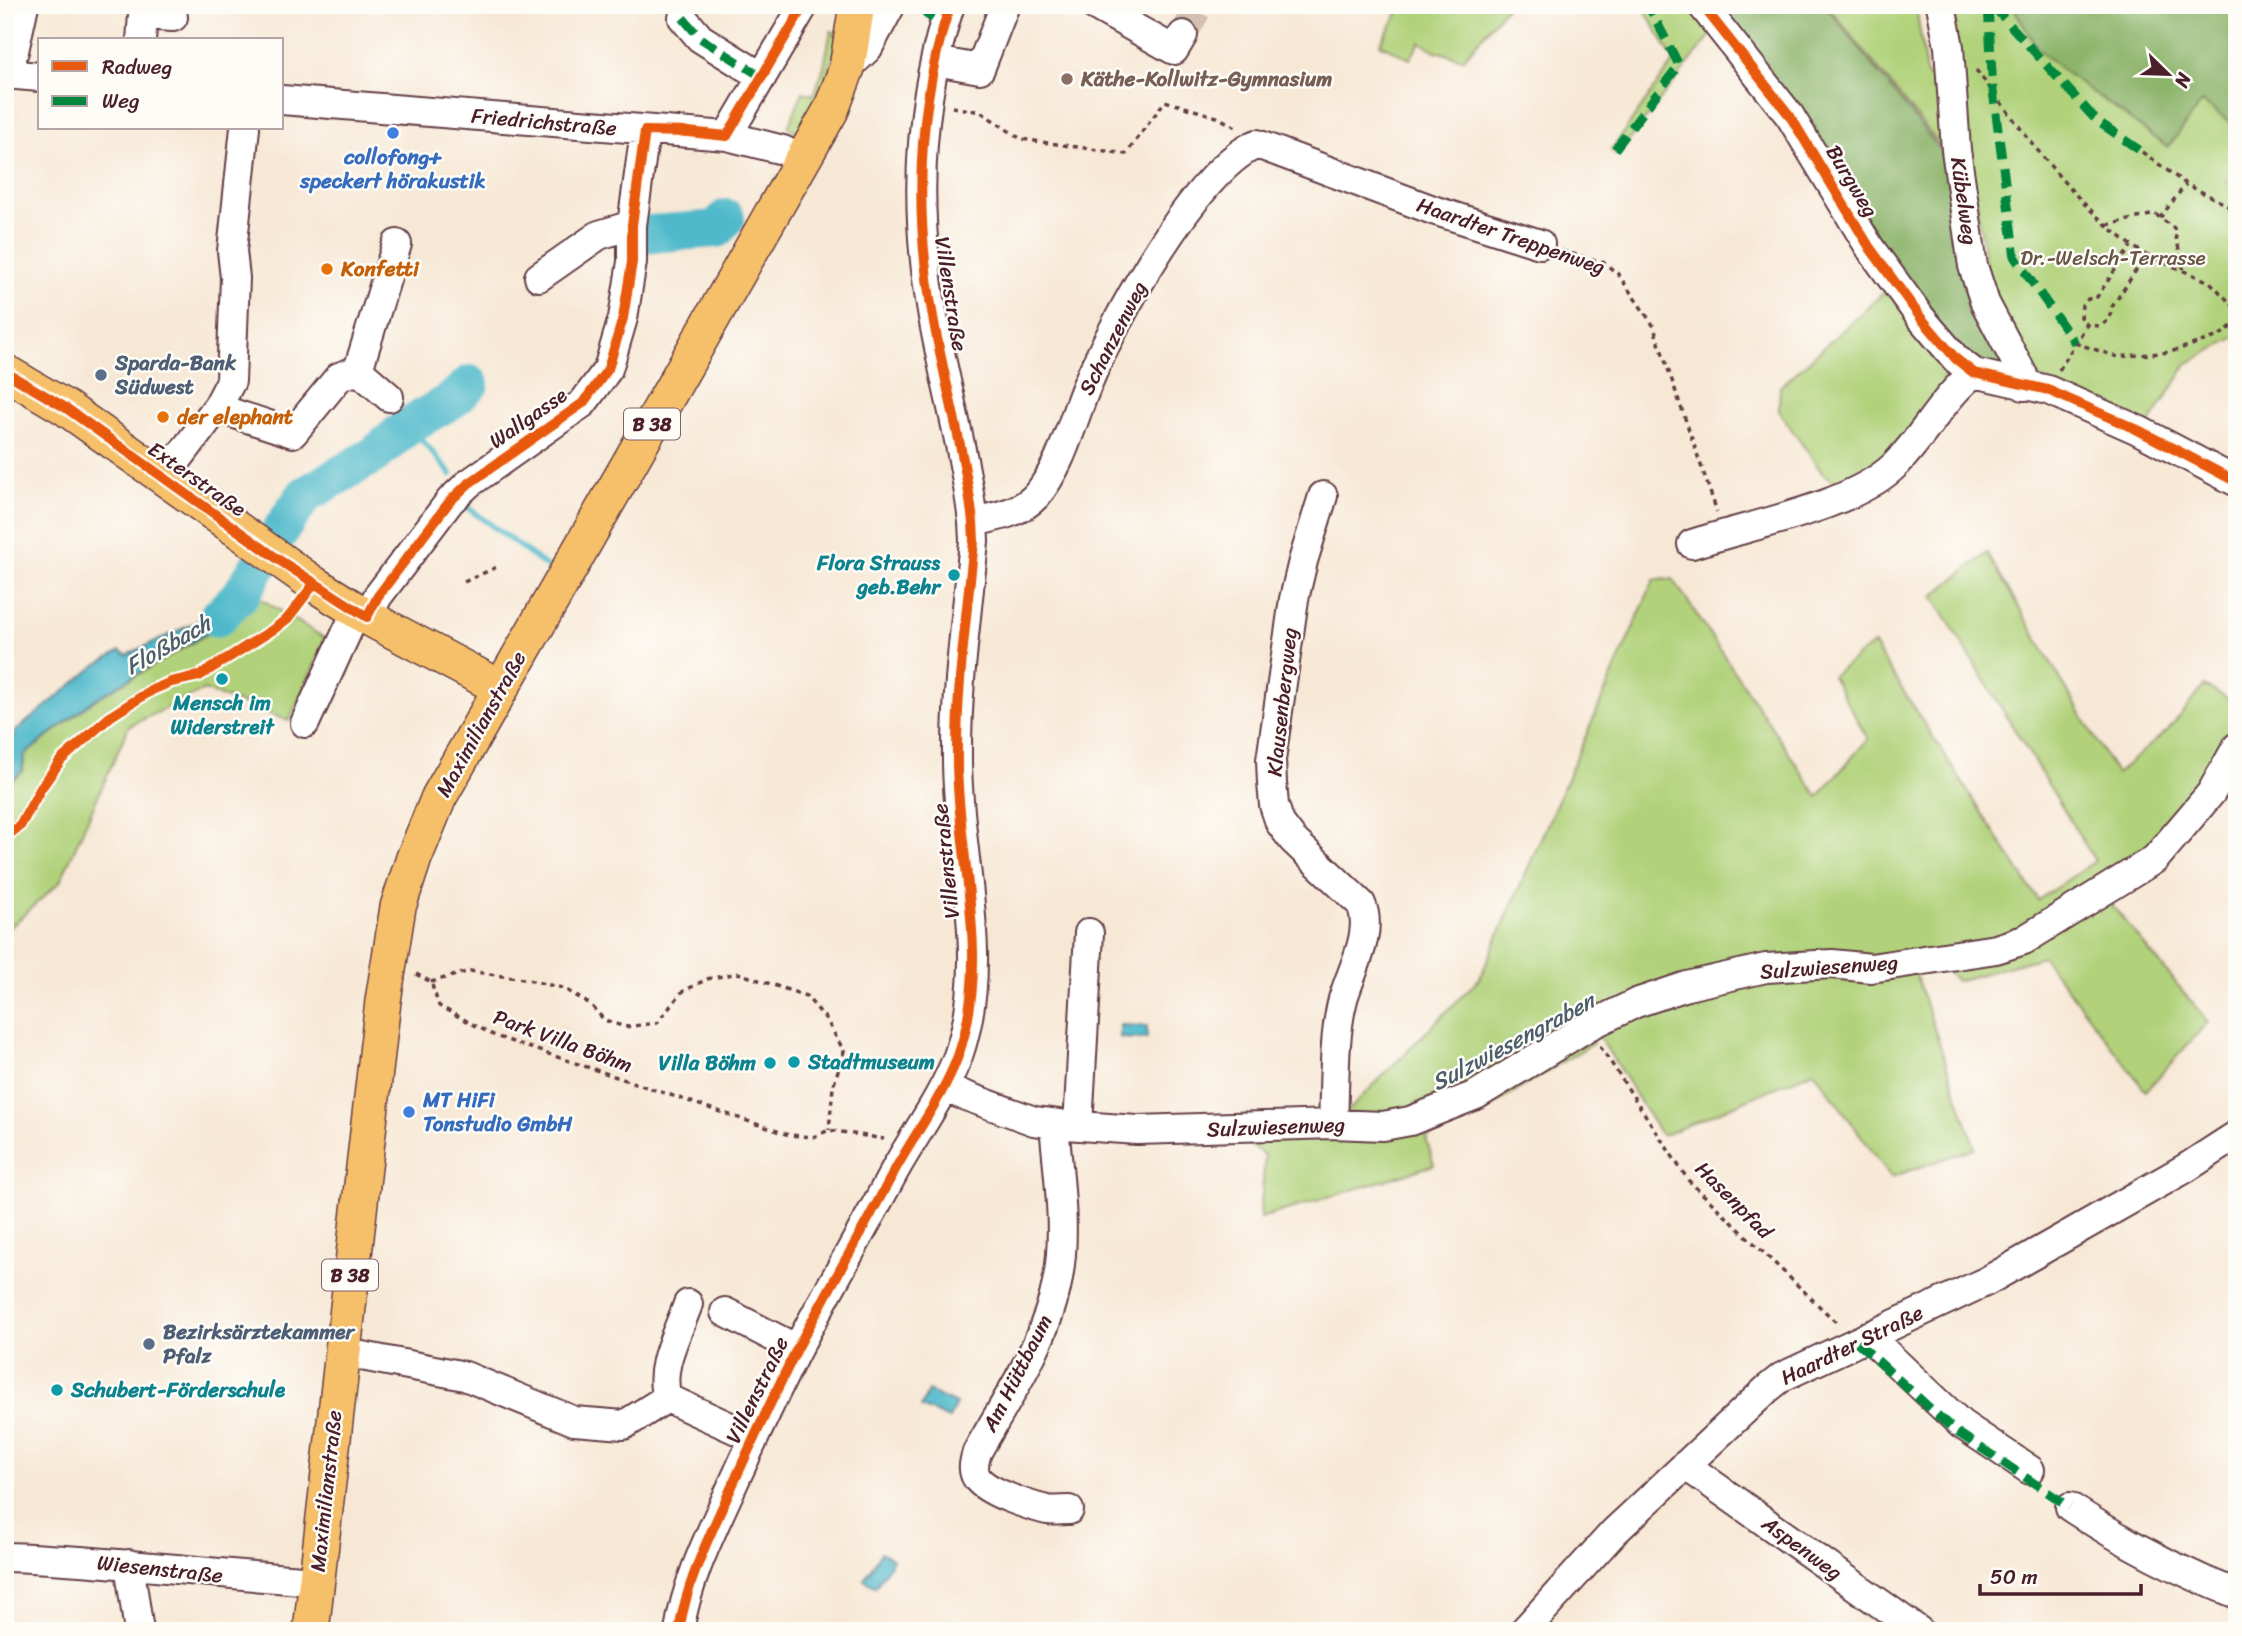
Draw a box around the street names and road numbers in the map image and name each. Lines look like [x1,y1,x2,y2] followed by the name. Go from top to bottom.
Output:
[470,97,618,147] street label: Friedrichstraße
[1815,137,1889,225] street label: Burgweg
[1939,155,1989,248] street label: Kübelweg
[1412,186,1611,286] street label: Haardter Treppenweg
[923,234,979,354] street label: Villenstraße
[1068,274,1158,402] street label: Schanzenweg
[481,377,575,459] street label: Wallgasse
[624,408,680,440] road number: B 38
[140,431,254,527] street label: Exterstraße
[1255,625,1309,778] street label: Klausenbergweg
[425,644,537,804] street label: Maximilianstraße
[921,801,971,921] street label: Villenstraße
[1759,943,1900,991] street label: Sulzwiesenweg
[488,998,638,1084] street label: Park Villa Böhm
[1206,1106,1346,1148] street label: Sulzwiesenweg
[1685,1151,1784,1250] street label: Hasenpfad
[322,1260,378,1290] road number: B 38
[1774,1294,1930,1396] street label: Haardter Straße
[971,1307,1063,1440] street label: Am Hüttbaum
[715,1329,800,1450] street label: Villenstraße
[299,1408,353,1574] street label: Maximilianstraße
[1753,1505,1851,1591] street label: Aspenweg
[95,1544,225,1595] street label: Wiesenstraße

